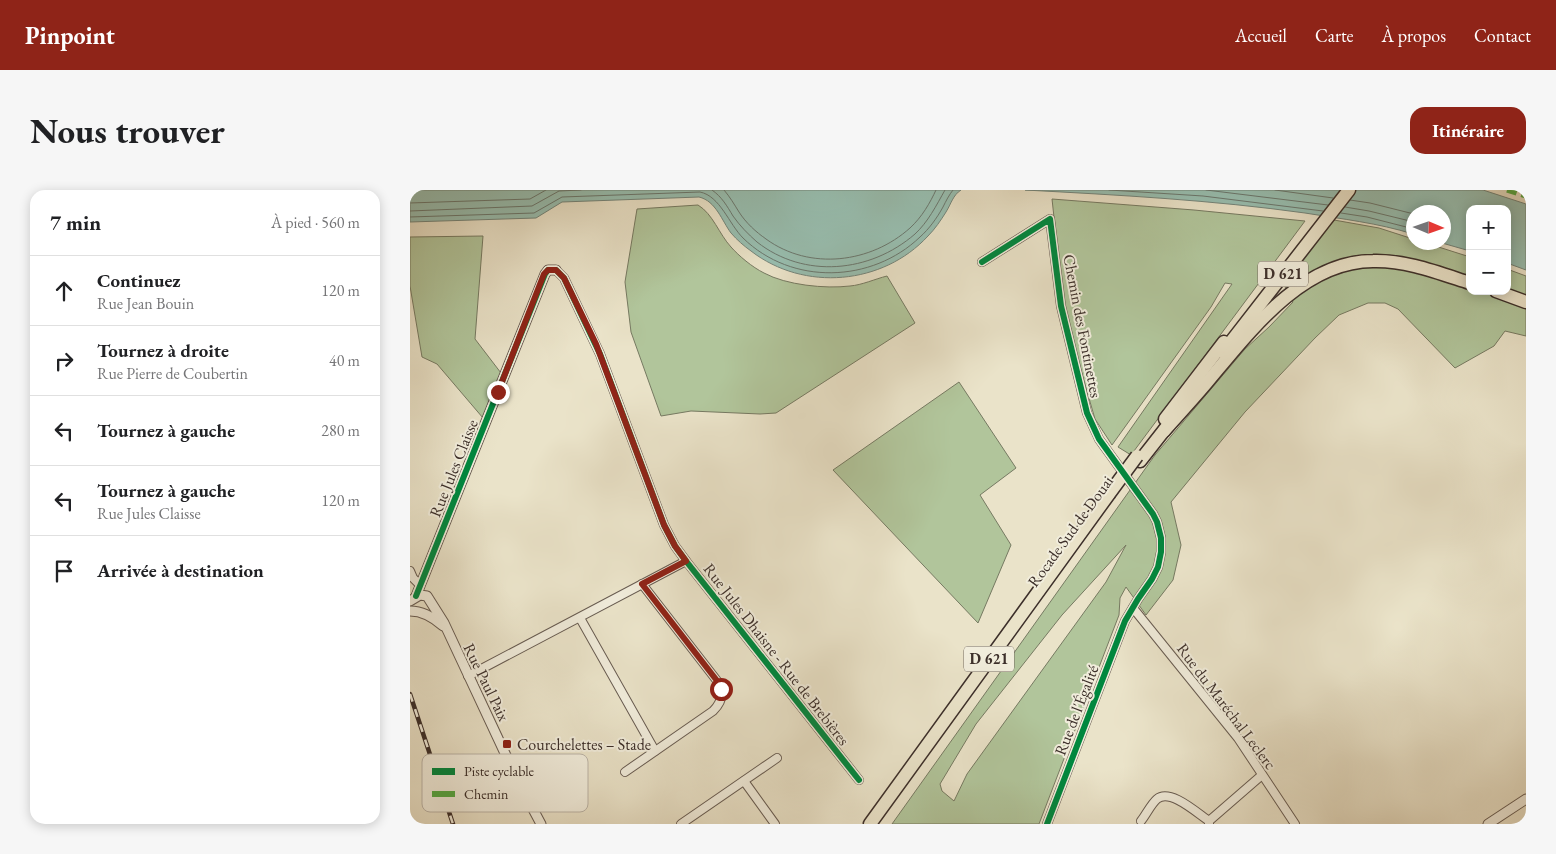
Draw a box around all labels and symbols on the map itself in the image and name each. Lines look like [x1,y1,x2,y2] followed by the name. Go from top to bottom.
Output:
[1406,205,1451,250] north arrow
[1058,253,1107,400] street label: Chemin des Fontinettes
[1258,262,1308,286] road number: D 621
[487,381,510,404] route end
[424,416,483,520] street label: Rue Jules Claisse
[1023,471,1118,591] street label: Rocade Sud de Douai
[699,559,854,750] street label: Rue Jules Dhaisne - Rue de Brebières
[1172,639,1281,774] street label: Rue du Maréchal Leclerc
[459,640,515,725] street label: Rue Paul Paix
[964,646,1014,672] road number: D 621
[1050,662,1103,758] street label: Rue de l'Égalité
[710,678,733,701] route start
[517,734,651,755] place label: Courchelettes – Stade
[501,738,513,750] marker: Courchelettes – Stade
[422,754,588,812] legend
[464,762,535,780] text: Piste cyclable
[464,785,509,803] text: Chemin

